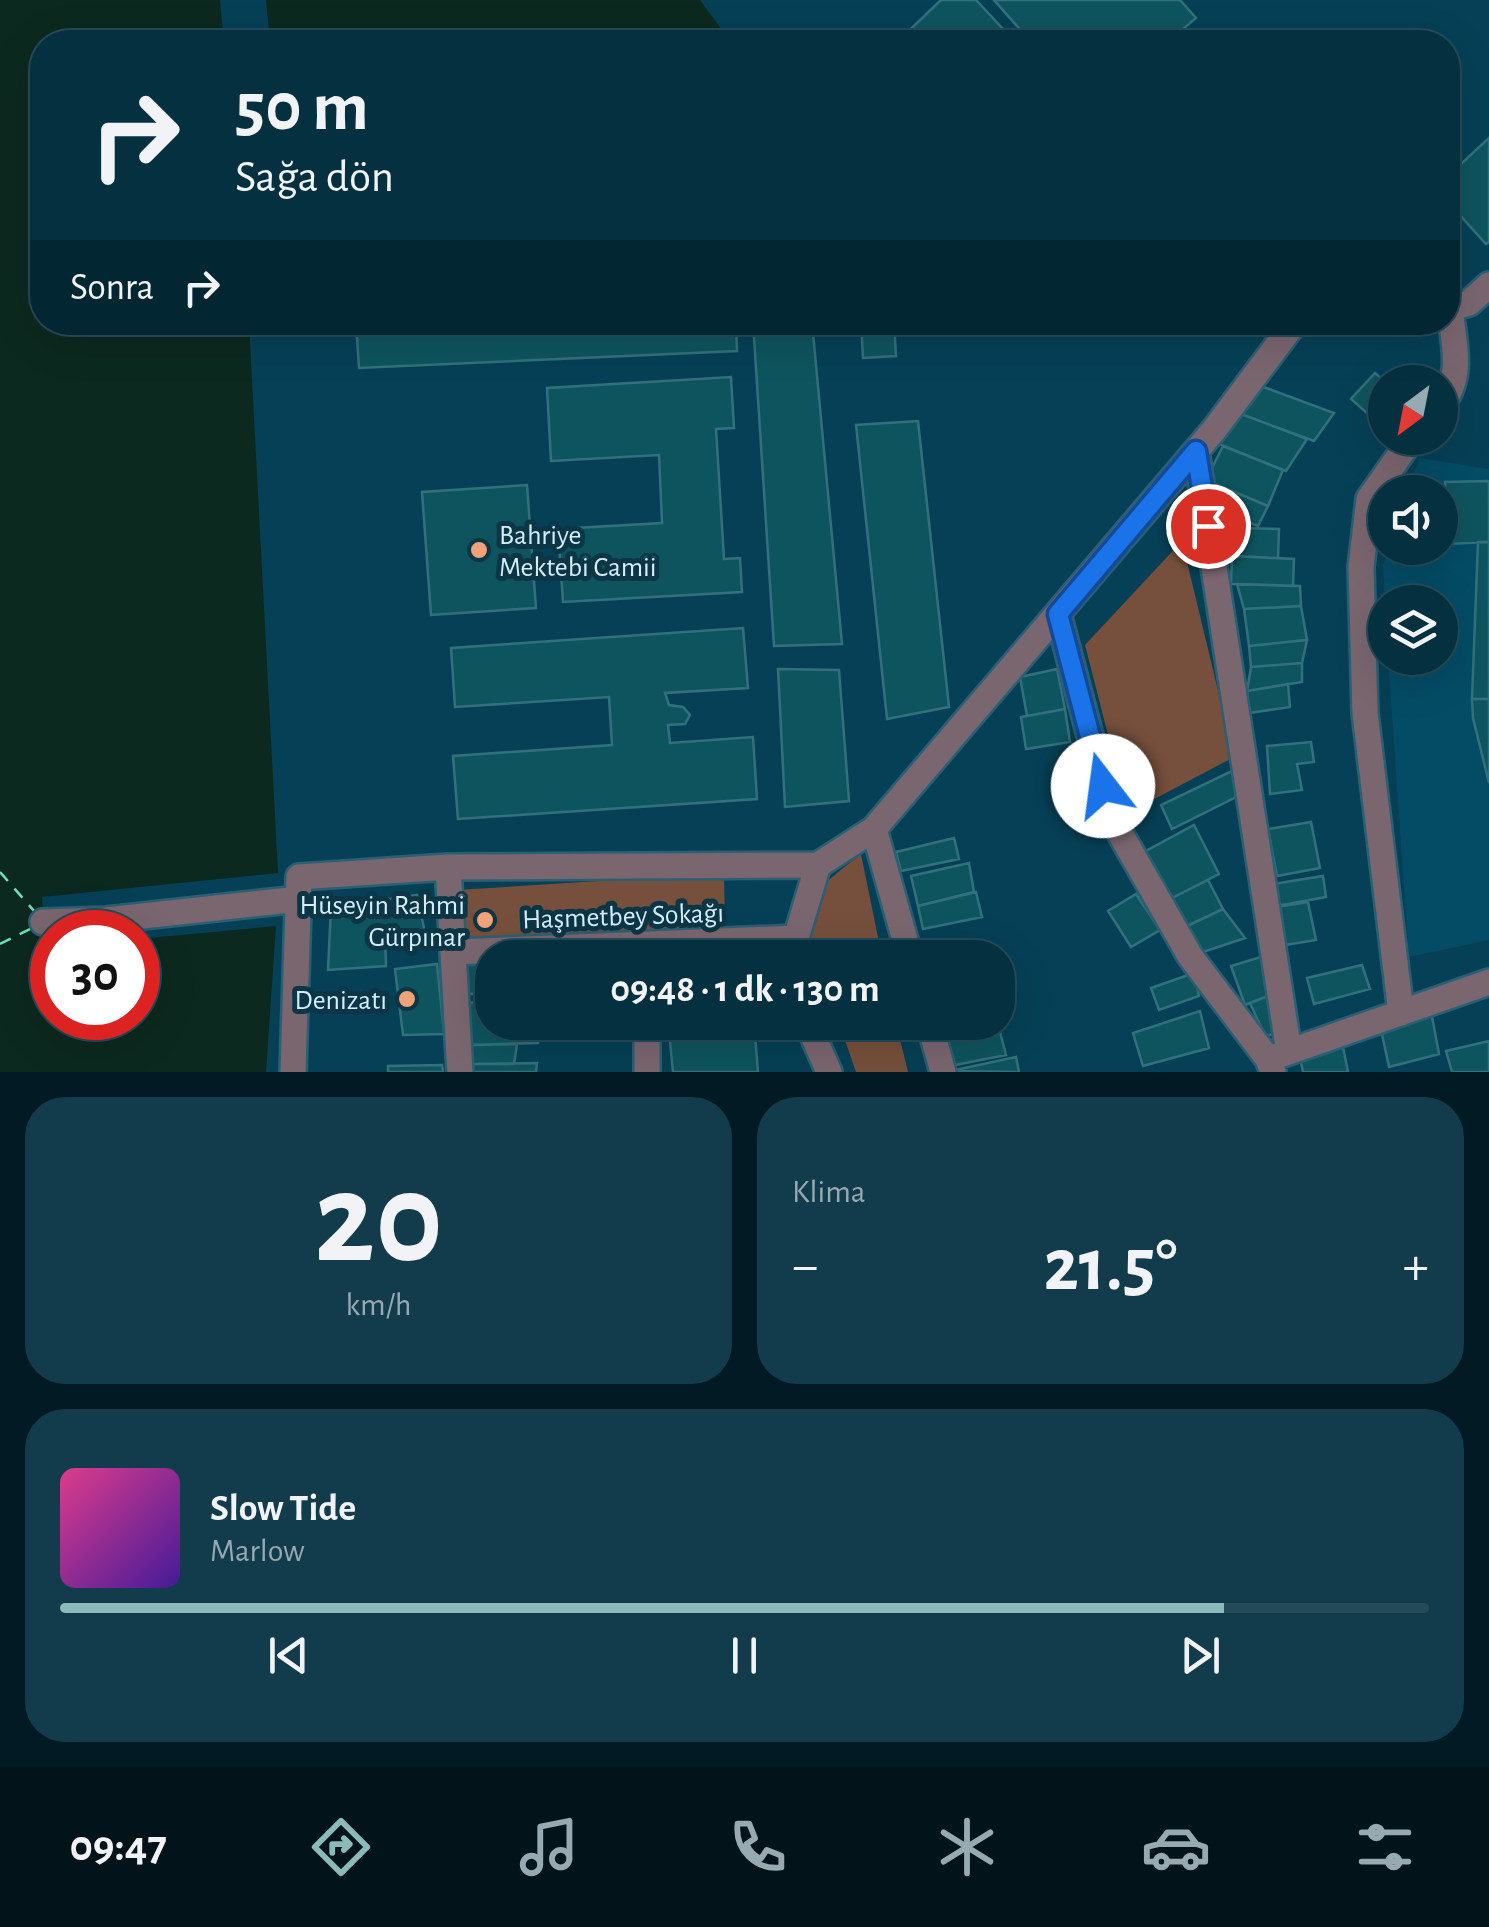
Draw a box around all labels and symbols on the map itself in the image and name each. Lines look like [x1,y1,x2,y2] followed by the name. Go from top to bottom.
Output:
[1368,365,1458,455] north arrow
[1166,484,1251,569] pin
[499,522,657,582] place label: Bahriye Mektebi Camii
[468,539,490,561] marker: Bahriye Mektebi Camii
[1051,734,1155,838] position arrow
[299,892,465,952] place label: Hüseyin Rahmi Gürpınar
[522,899,724,935] street label: Haşmetbey Sokağı
[474,909,496,931] marker: Hüseyin Rahmi Gürpınar
[30,910,160,1040] speed limit sign: 30
[295,987,387,1015] place label: Denizatı
[396,988,418,1010] marker: Denizatı

